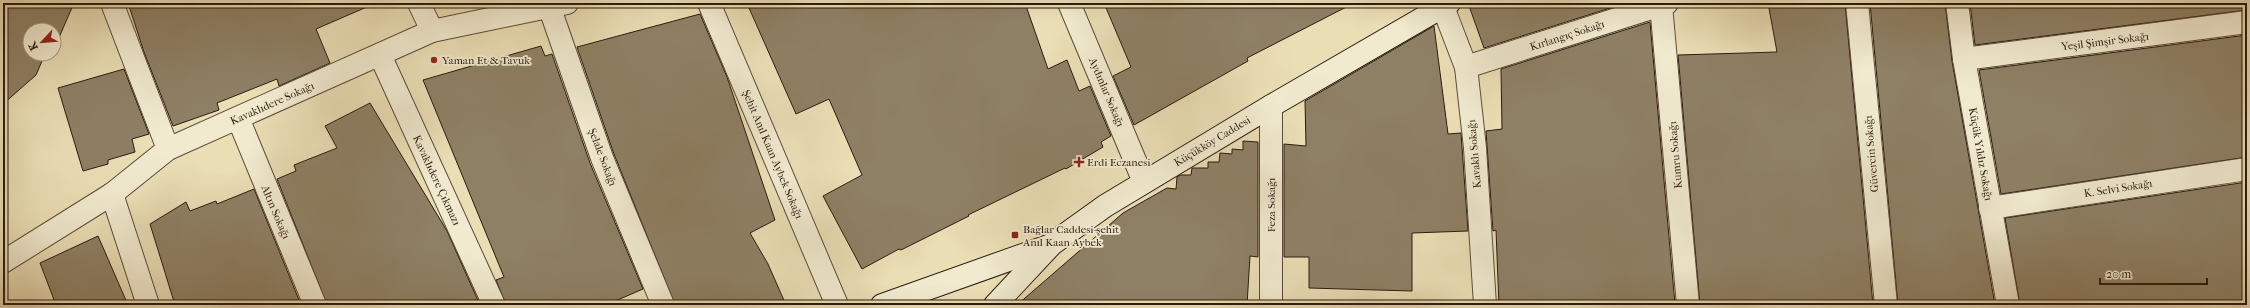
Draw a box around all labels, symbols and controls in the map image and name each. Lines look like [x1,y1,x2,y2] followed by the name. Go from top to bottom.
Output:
[1528,17,1607,54] street label: Kırlangıç Sokağı
[22,22,62,62] north arrow
[2060,30,2150,53] street label: Yeşil Şimşir Sokağı
[25,39,41,53] text: K
[441,54,530,67] place label: Yaman Et & Tavuk
[429,55,439,65] marker: Yaman Et & Tavuk
[1086,55,1127,129] street label: Aydınlar Sokağı
[228,79,317,128] street label: Kavaklıdere Sokağı
[739,88,806,221] street label: Şehit Anıl Kaan Aybek Sokağı
[1966,107,1995,202] street label: Küçük Yıldız Sokağı
[1172,113,1253,169] street label: Küçükköy Caddesi
[1862,114,1881,193] street label: Güvercin Sokağı
[1465,118,1484,189] street label: Kavaklı Sokağı
[1666,120,1685,189] street label: Kumru Sokağı
[586,126,620,189] street label: Şelale Sokağı
[410,133,463,228] street label: Kavaklıdere Çıkmazı
[1087,156,1151,169] place label: Erdi Eczanesi
[1074,157,1084,167] marker: Erdi Eczanesi
[1265,177,1278,232] street label: Feza Sokağı
[2083,177,2154,200] street label: K. Selvi Sokağı
[258,182,293,242] street label: Altın Sokağı
[1022,223,1119,249] place label: Bağlar Caddesi-şehit Anıl Kaan Aybek
[1010,230,1020,240] marker: Bağlar Caddesi-şehit Anıl Kaan Aybek
[2100,260,2207,286] scale bar
[2106,267,2131,281] text: 20 m

